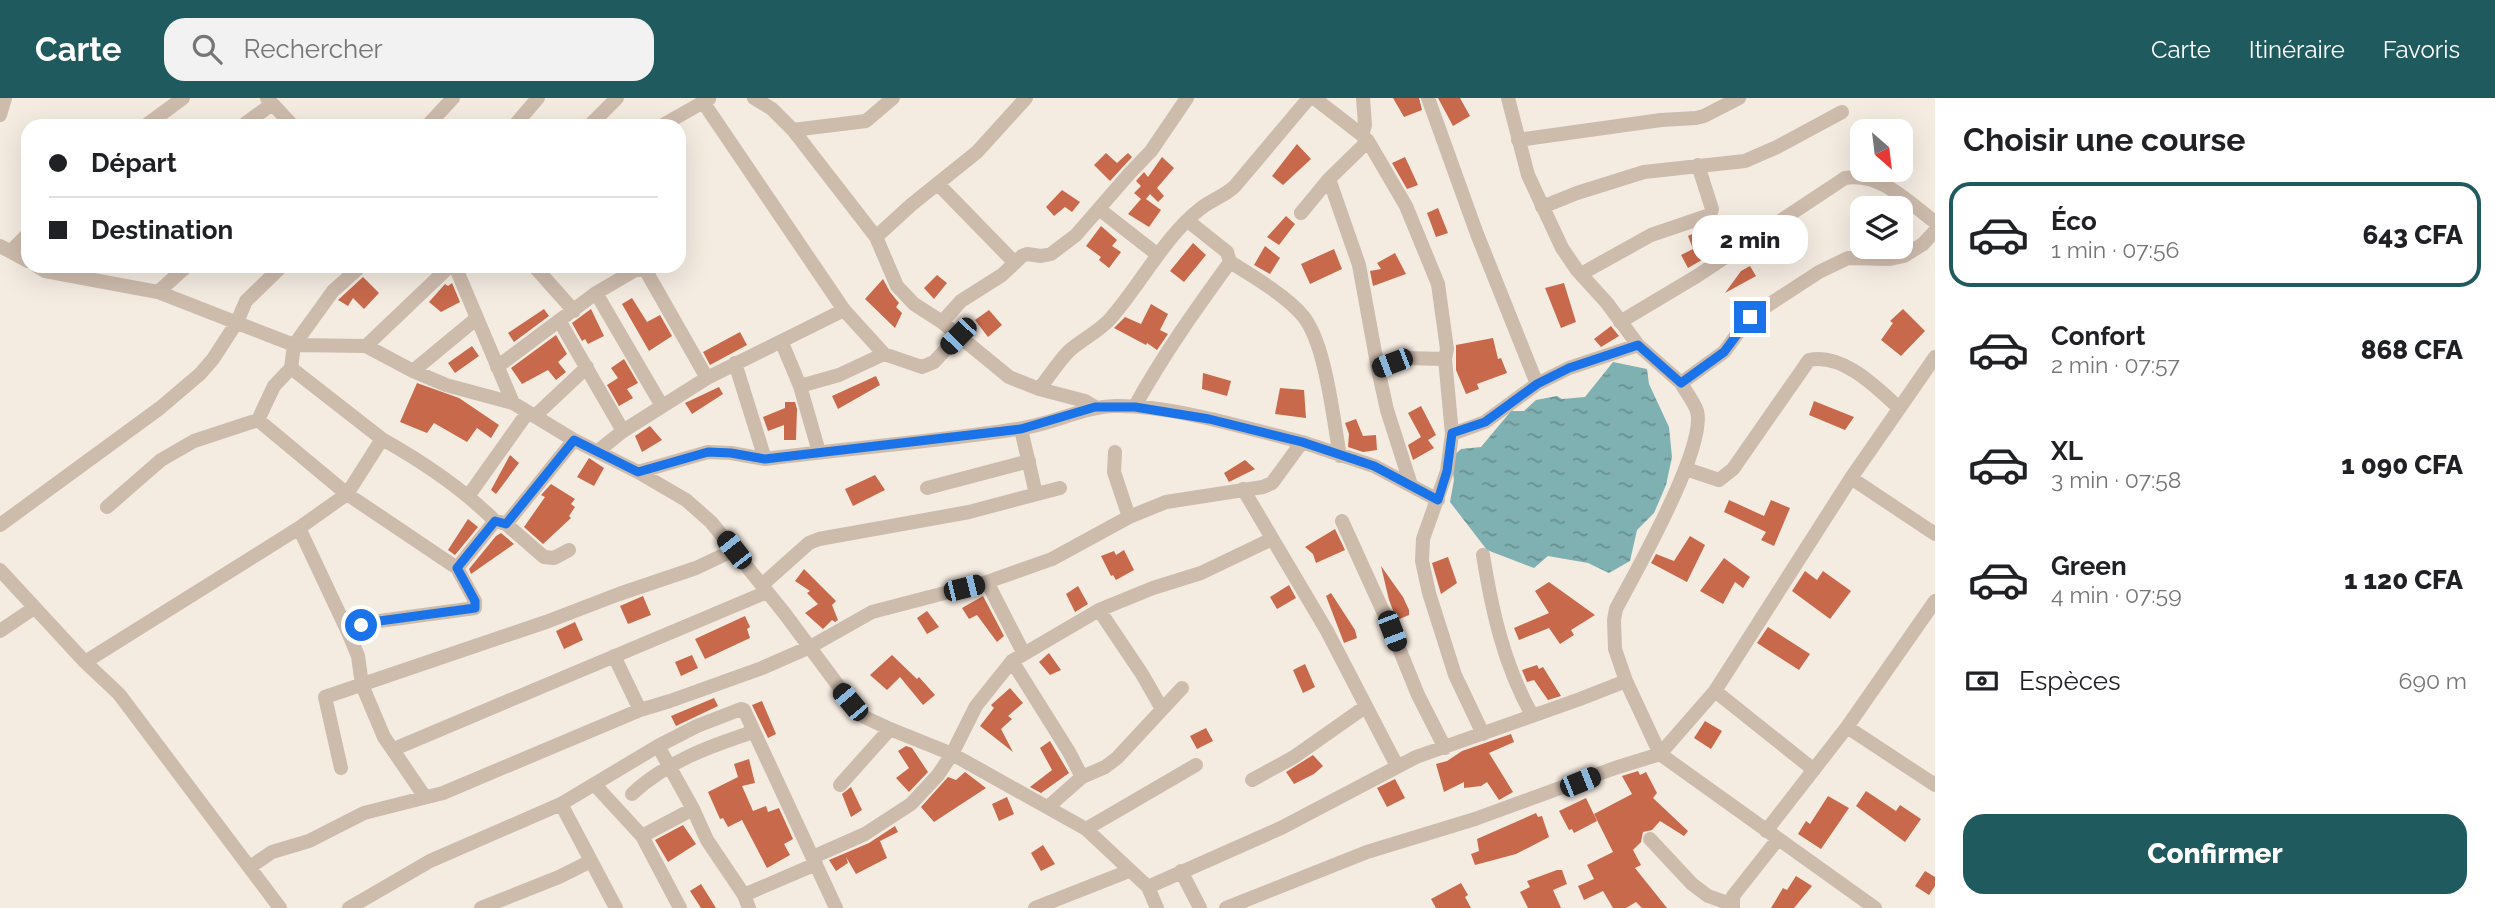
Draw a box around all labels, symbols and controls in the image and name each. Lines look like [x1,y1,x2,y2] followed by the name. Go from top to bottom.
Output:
[164,18,654,81] search box
[35,30,122,69] text: Carte
[188,30,226,68] icon: search
[244,34,383,64] text: Rechercher
[2151,35,2211,64] text: Carte
[2249,35,2345,64] text: Itinéraire
[2383,35,2460,64] text: Favoris
[1850,119,1913,182] north arrow
[1850,119,1913,259] map controls
[1963,121,2246,158] text: Choisir une course
[91,148,177,178] text: Départ
[1850,196,1913,259] button: layers
[1967,203,2030,266] icon: car
[2051,206,2097,236] text: Éco
[91,215,233,245] text: Destination
[1692,216,1808,264] callout: 2 min
[2362,220,2463,250] text: 643 CFA
[1720,226,1780,253] text: 2 min
[2051,236,2179,263] text: 1 min · 07:56
[1734,301,1766,333] route end
[936,314,981,358] car
[1967,318,2030,381] icon: car
[2051,321,2145,351] text: Confort
[2361,335,2463,365] text: 868 CFA
[1369,346,1416,380] car
[2051,351,2180,378] text: 2 min · 07:57
[1967,433,2030,496] icon: car
[2051,436,2083,466] text: XL
[2341,450,2463,480] text: 1 090 CFA
[2051,466,2182,493] text: 3 min · 07:58
[713,527,756,573] car
[1967,548,2030,611] icon: car
[2051,551,2127,581] text: Green
[2344,565,2463,595] text: 1 120 CFA
[942,573,987,603] car
[2051,581,2182,608] text: 4 min · 07:59
[1375,608,1410,654] car
[345,609,377,641] route start
[1963,662,2001,700] icon: cash
[2019,666,2121,696] text: Espèces
[2399,667,2467,694] text: 690 m
[829,679,872,725] car
[1557,764,1604,800] car
[1963,814,2467,894] button: Confirmer

